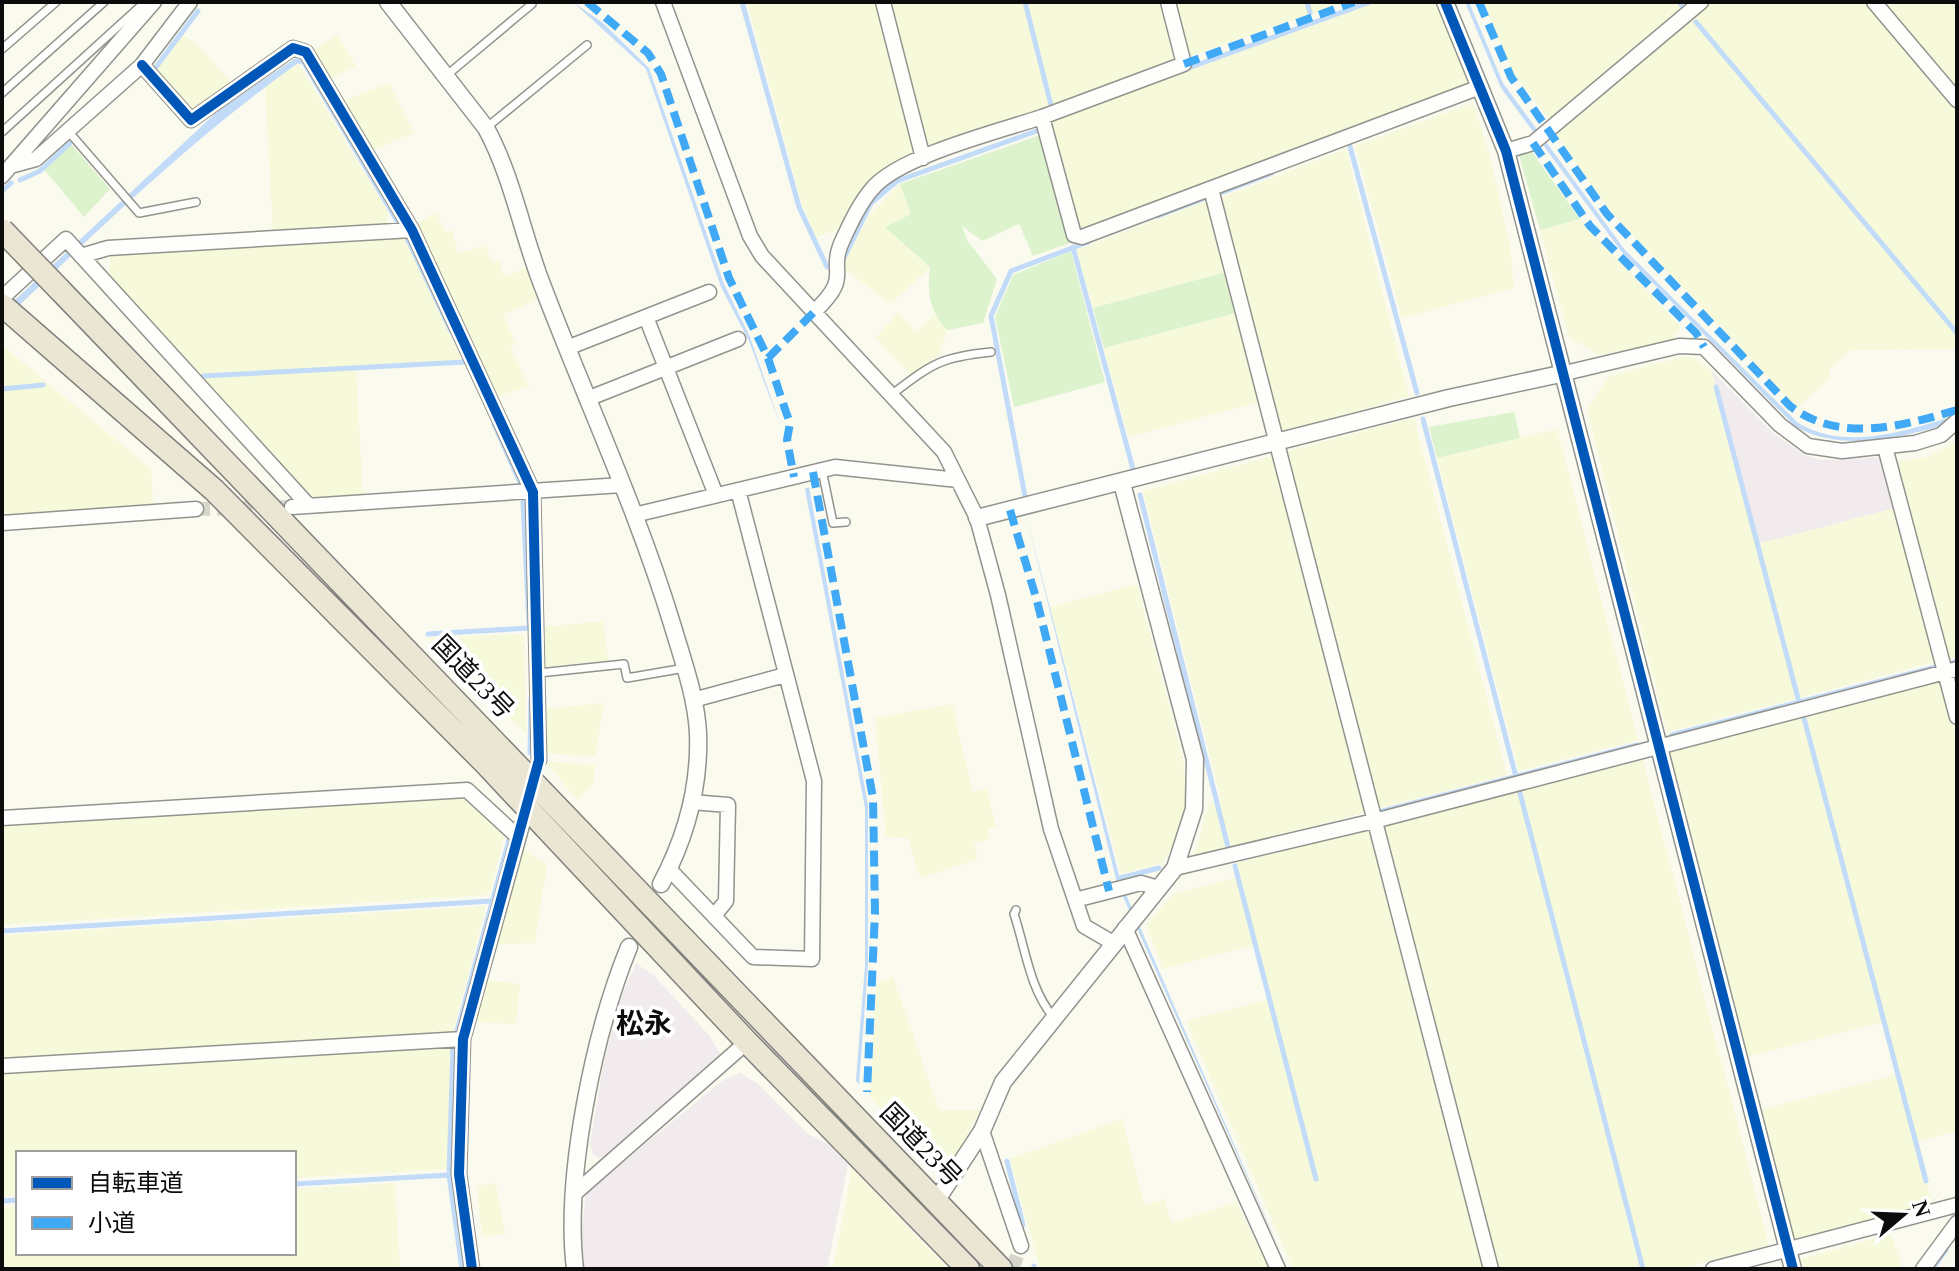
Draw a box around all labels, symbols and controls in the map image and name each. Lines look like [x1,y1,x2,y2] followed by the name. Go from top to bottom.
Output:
[426,630,520,724] street label: 国道23号
[616,1008,672,1039] district label: 松永
[874,1098,968,1192] street label: 国道23号
[16,1151,296,1255] legend
[88,1170,184,1196] text: 自転車道
[1863,1175,1943,1255] north arrow
[1907,1197,1936,1220] text: N
[88,1210,136,1236] text: 小道

